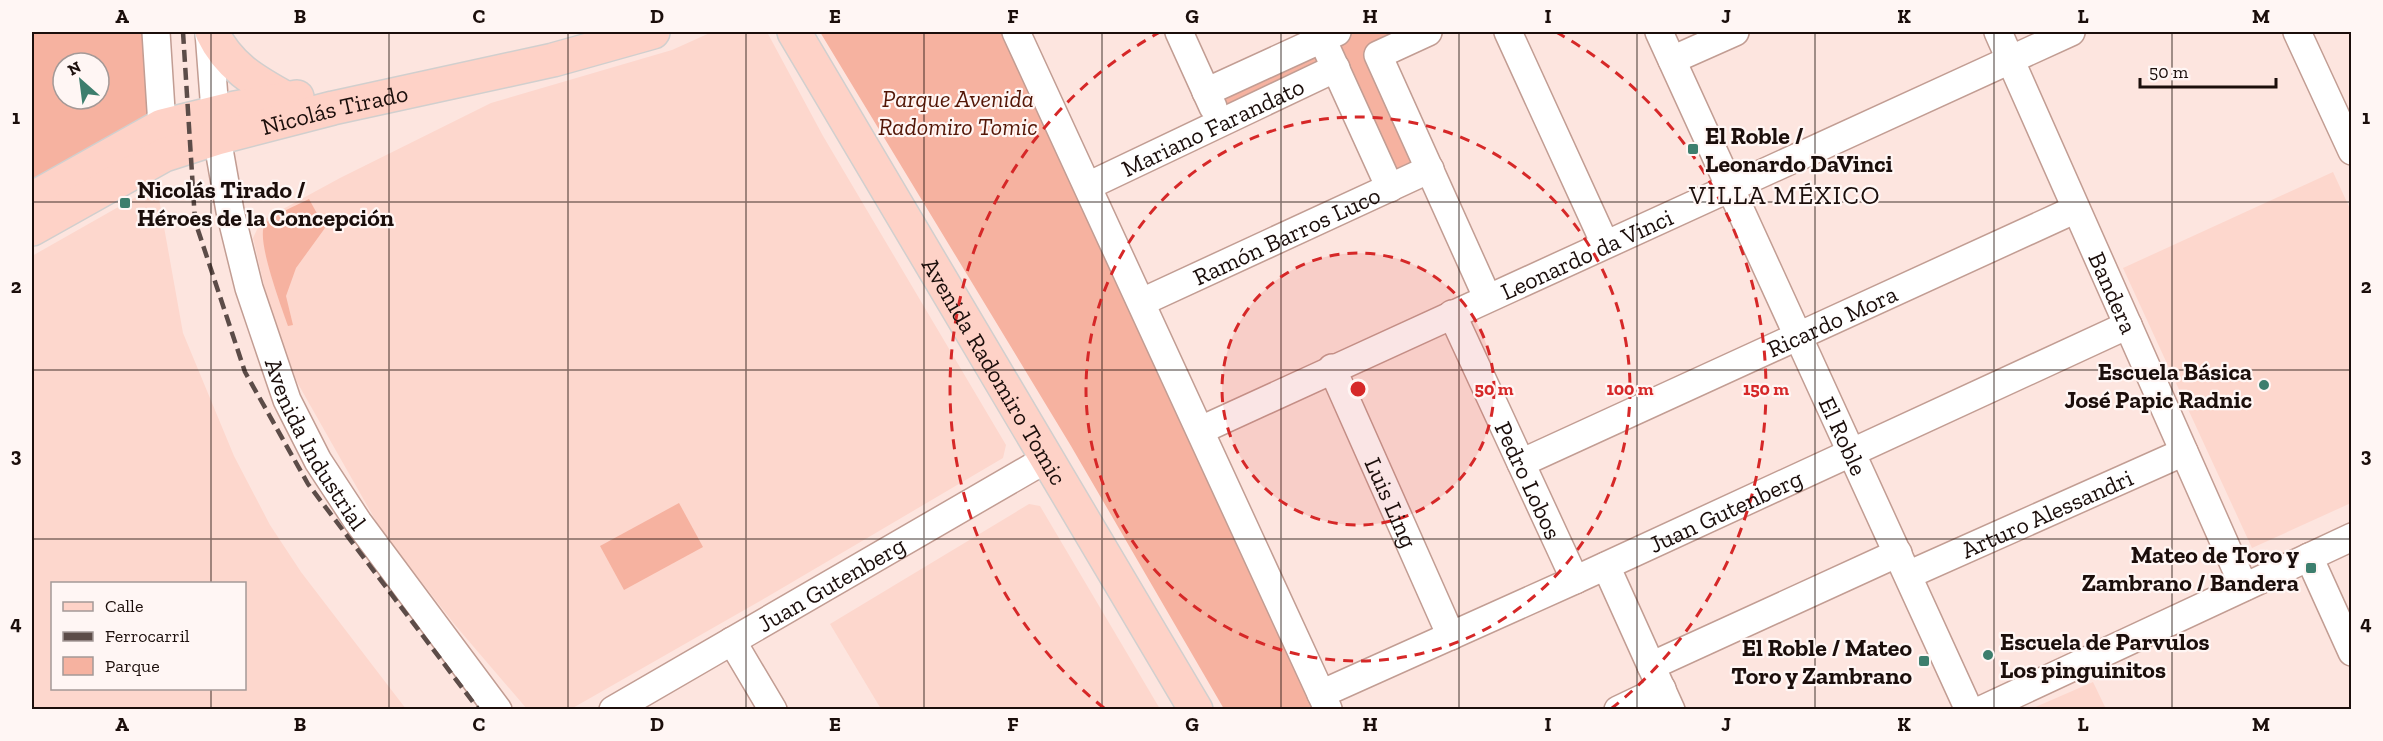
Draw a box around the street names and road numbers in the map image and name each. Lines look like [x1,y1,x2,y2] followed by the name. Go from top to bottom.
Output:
[1117,71,1309,182] street label: Mariano Farandato
[258,78,410,140] street label: Nicolás Tirado
[1188,180,1385,291] street label: Ramón Barros Luco
[1496,202,1677,305] street label: Leonardo da Vinci
[2083,247,2144,338] street label: Bandera
[916,252,1074,490] street label: Avenida Radomiro Tomic
[1762,278,1902,363] street label: Ricardo Mora
[259,354,373,535] street label: Avenida Industrial
[1813,392,1874,480] street label: El Roble
[1489,417,1569,544] street label: Pedro Lobos
[1359,453,1424,552] street label: Luis Ling
[1957,462,2137,564] street label: Arturo Alessandri
[1644,463,1807,559] street label: Juan Gutenberg
[752,529,910,638] street label: Juan Gutenberg

